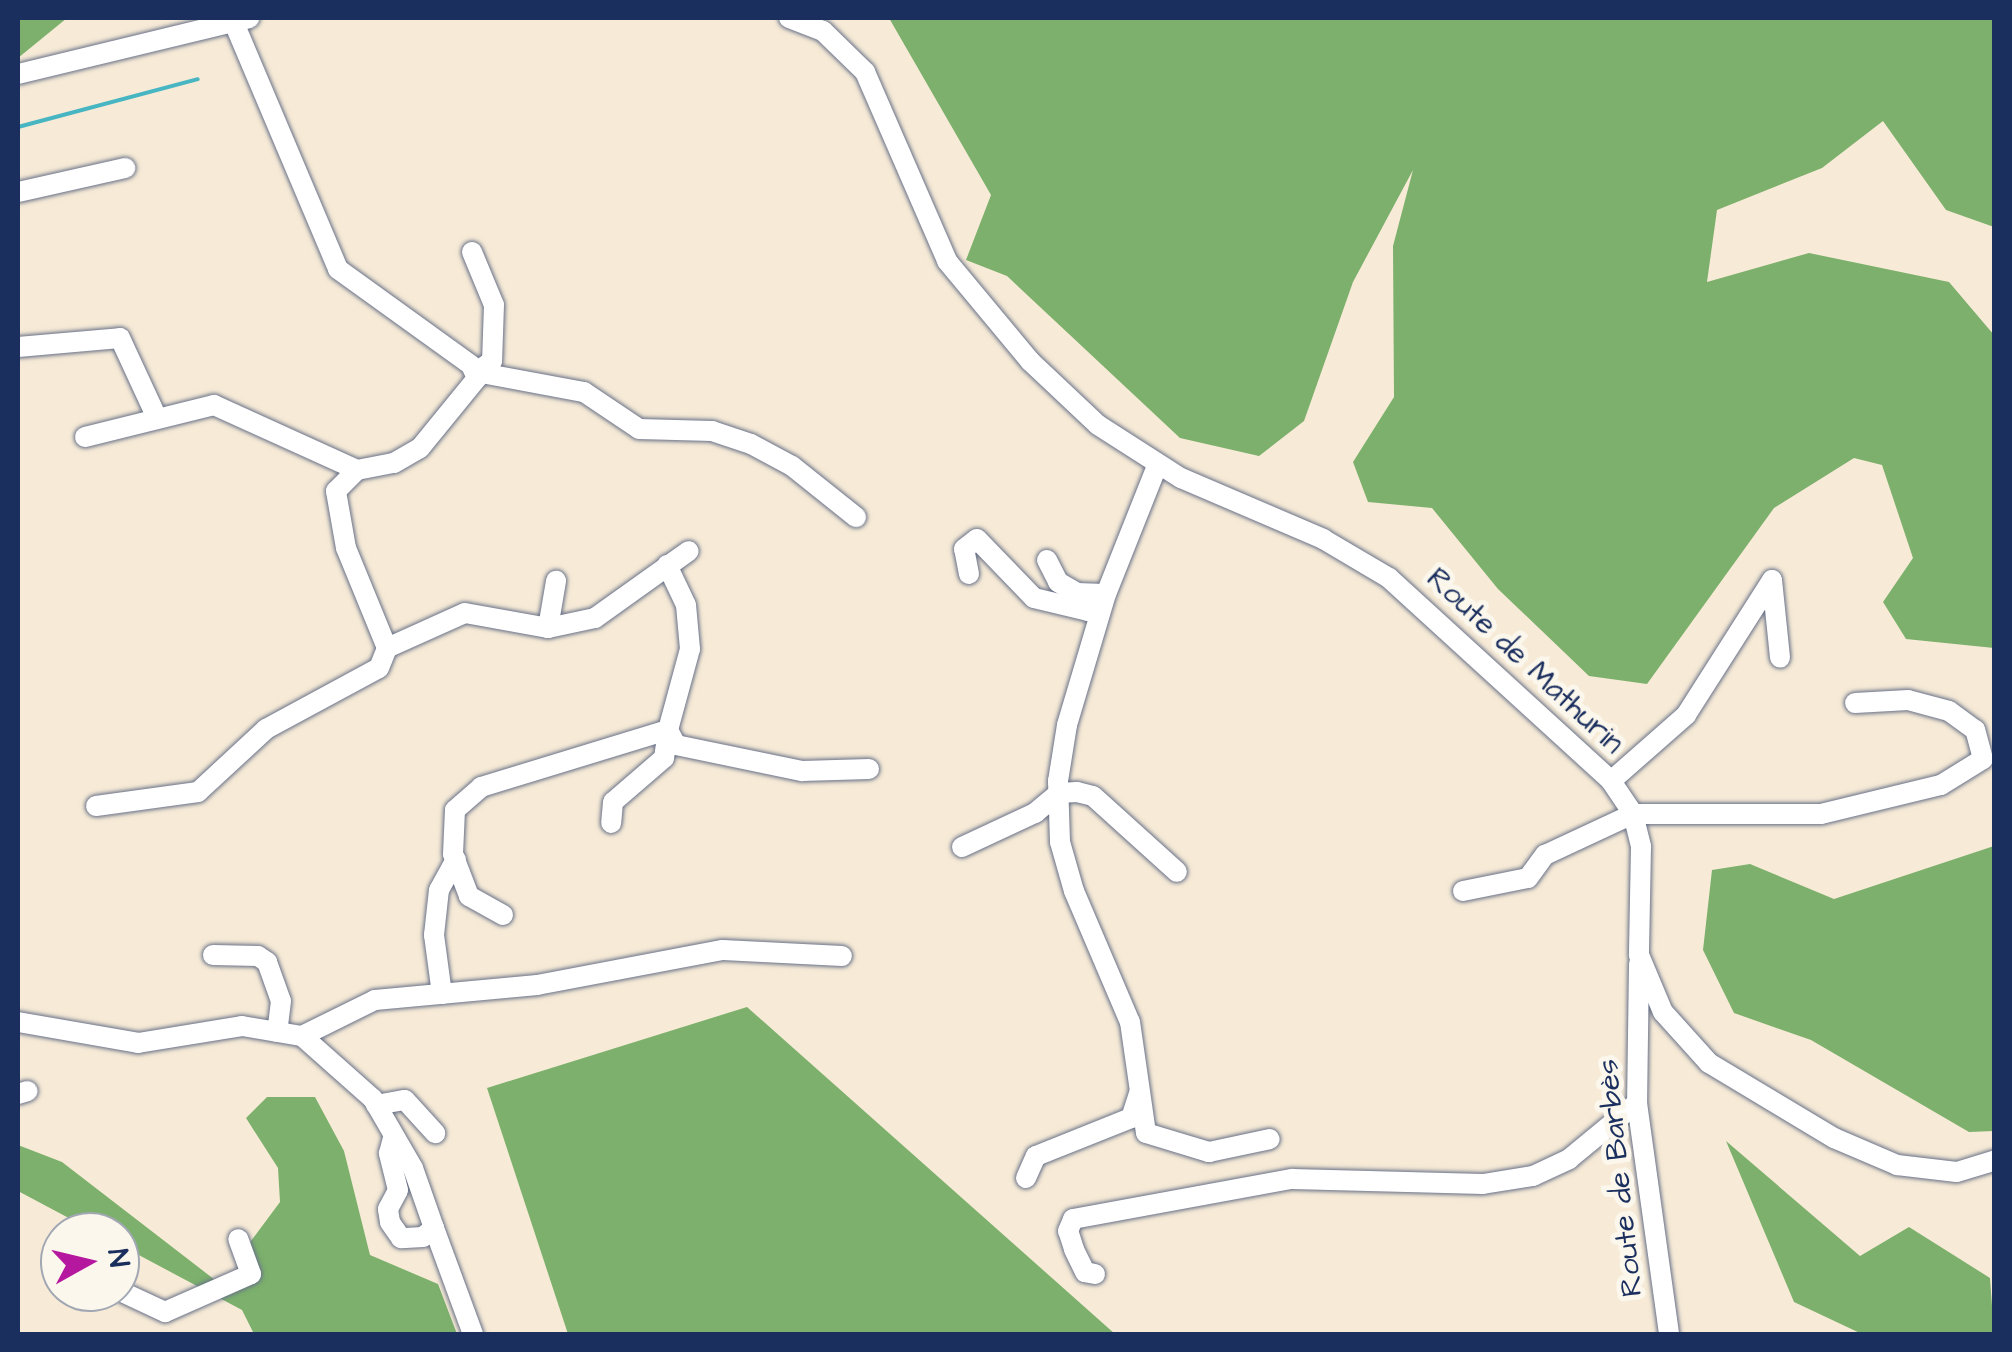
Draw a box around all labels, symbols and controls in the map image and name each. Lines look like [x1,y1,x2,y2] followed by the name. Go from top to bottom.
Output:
[1419,561,1631,761] street label: Route de Mathurin
[1590,1057,1650,1299] street label: Route de Barbès
[40,1212,140,1312] north arrow
[98,1247,139,1269] text: N

